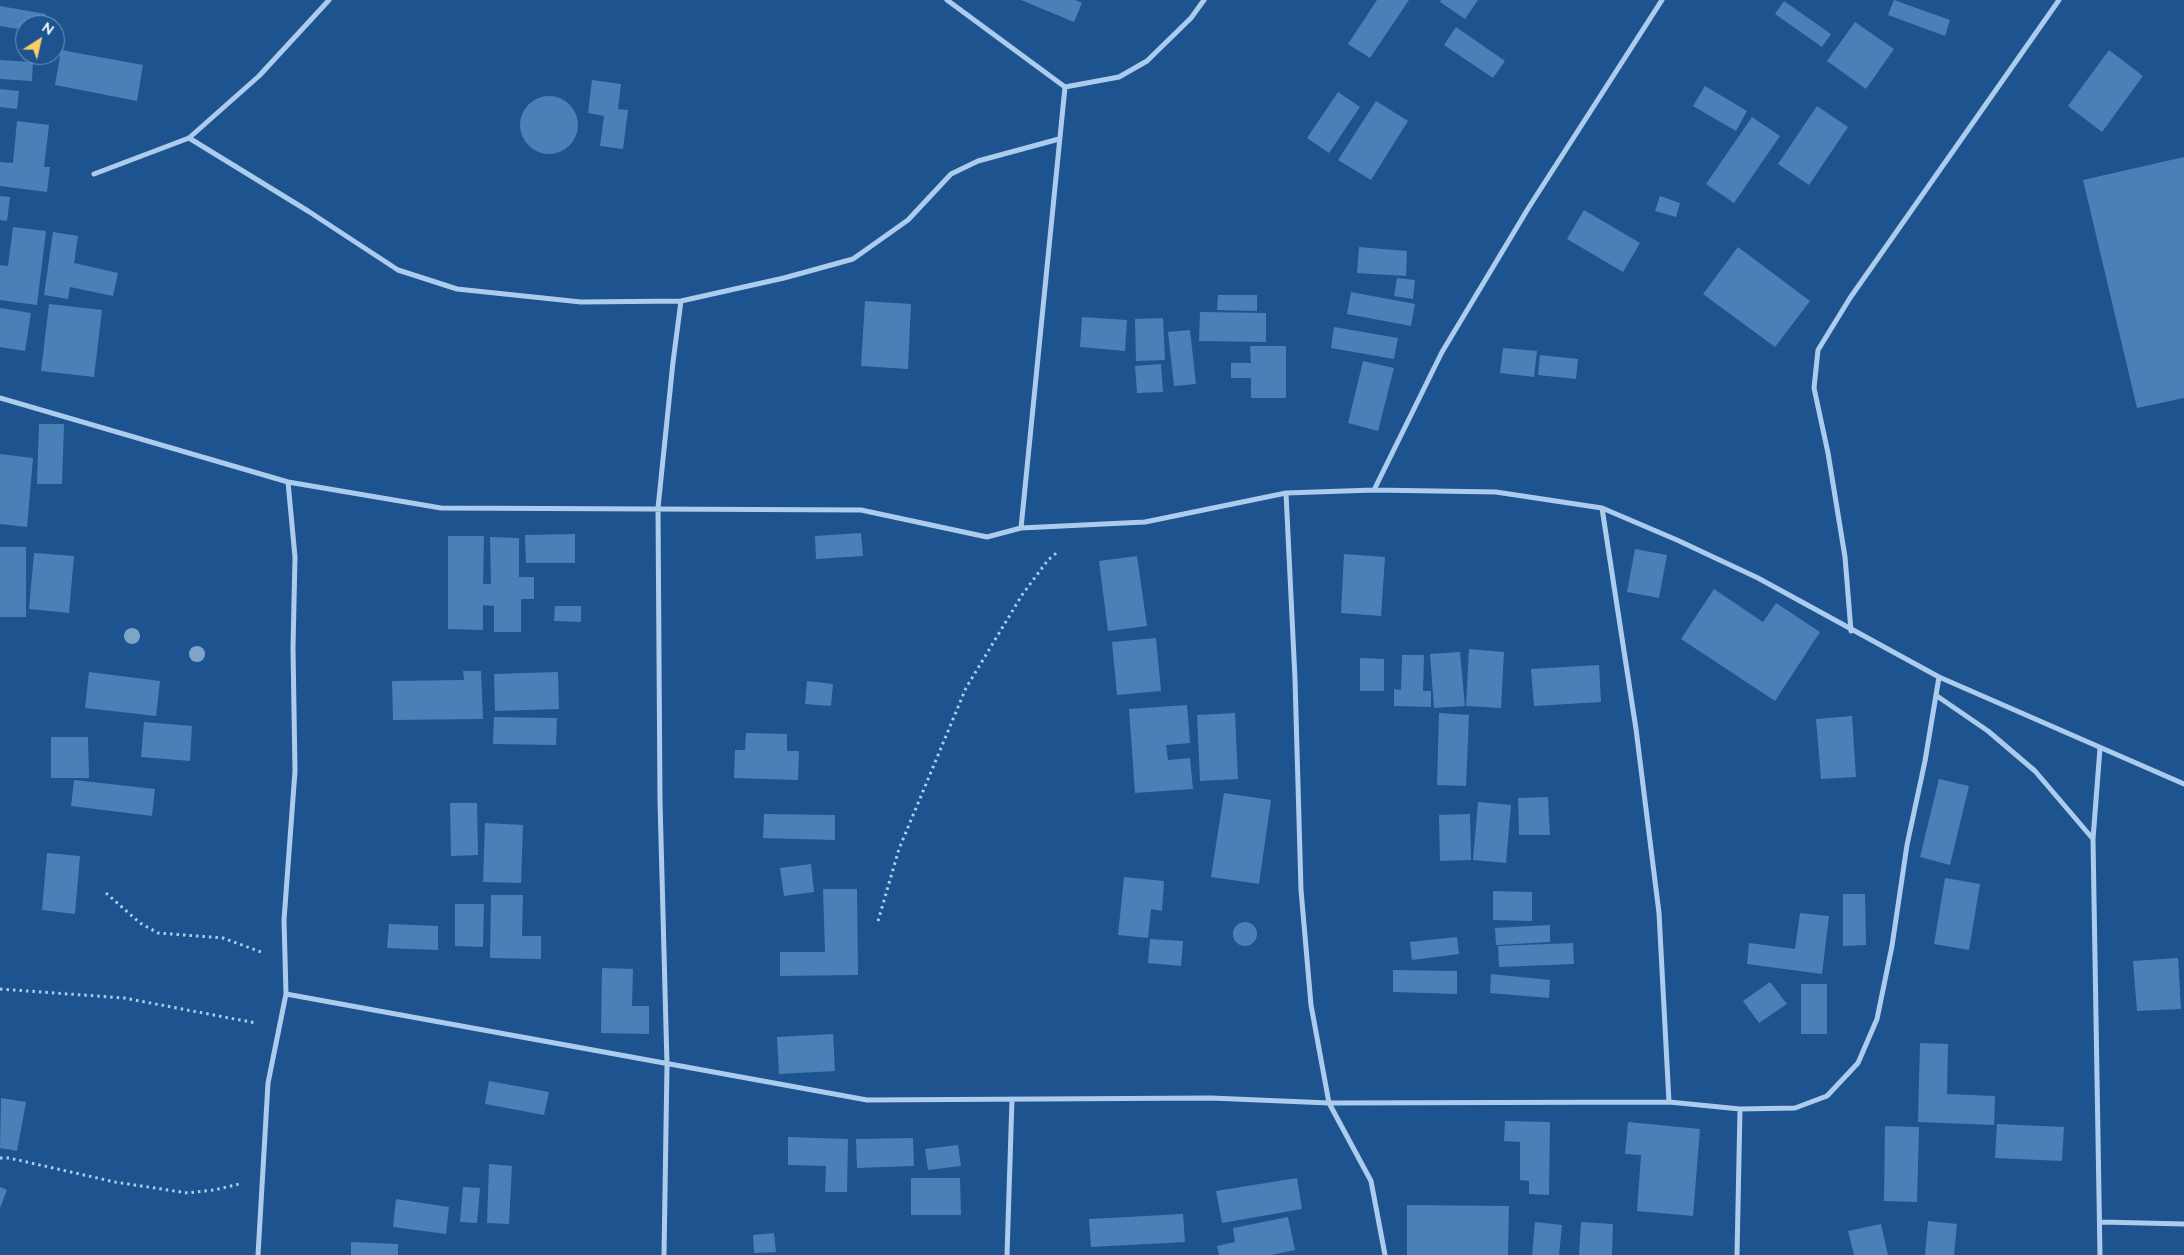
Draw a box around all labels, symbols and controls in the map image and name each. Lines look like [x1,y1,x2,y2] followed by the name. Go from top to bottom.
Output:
[15,15,65,65] north arrow
[39,18,58,39] text: N

